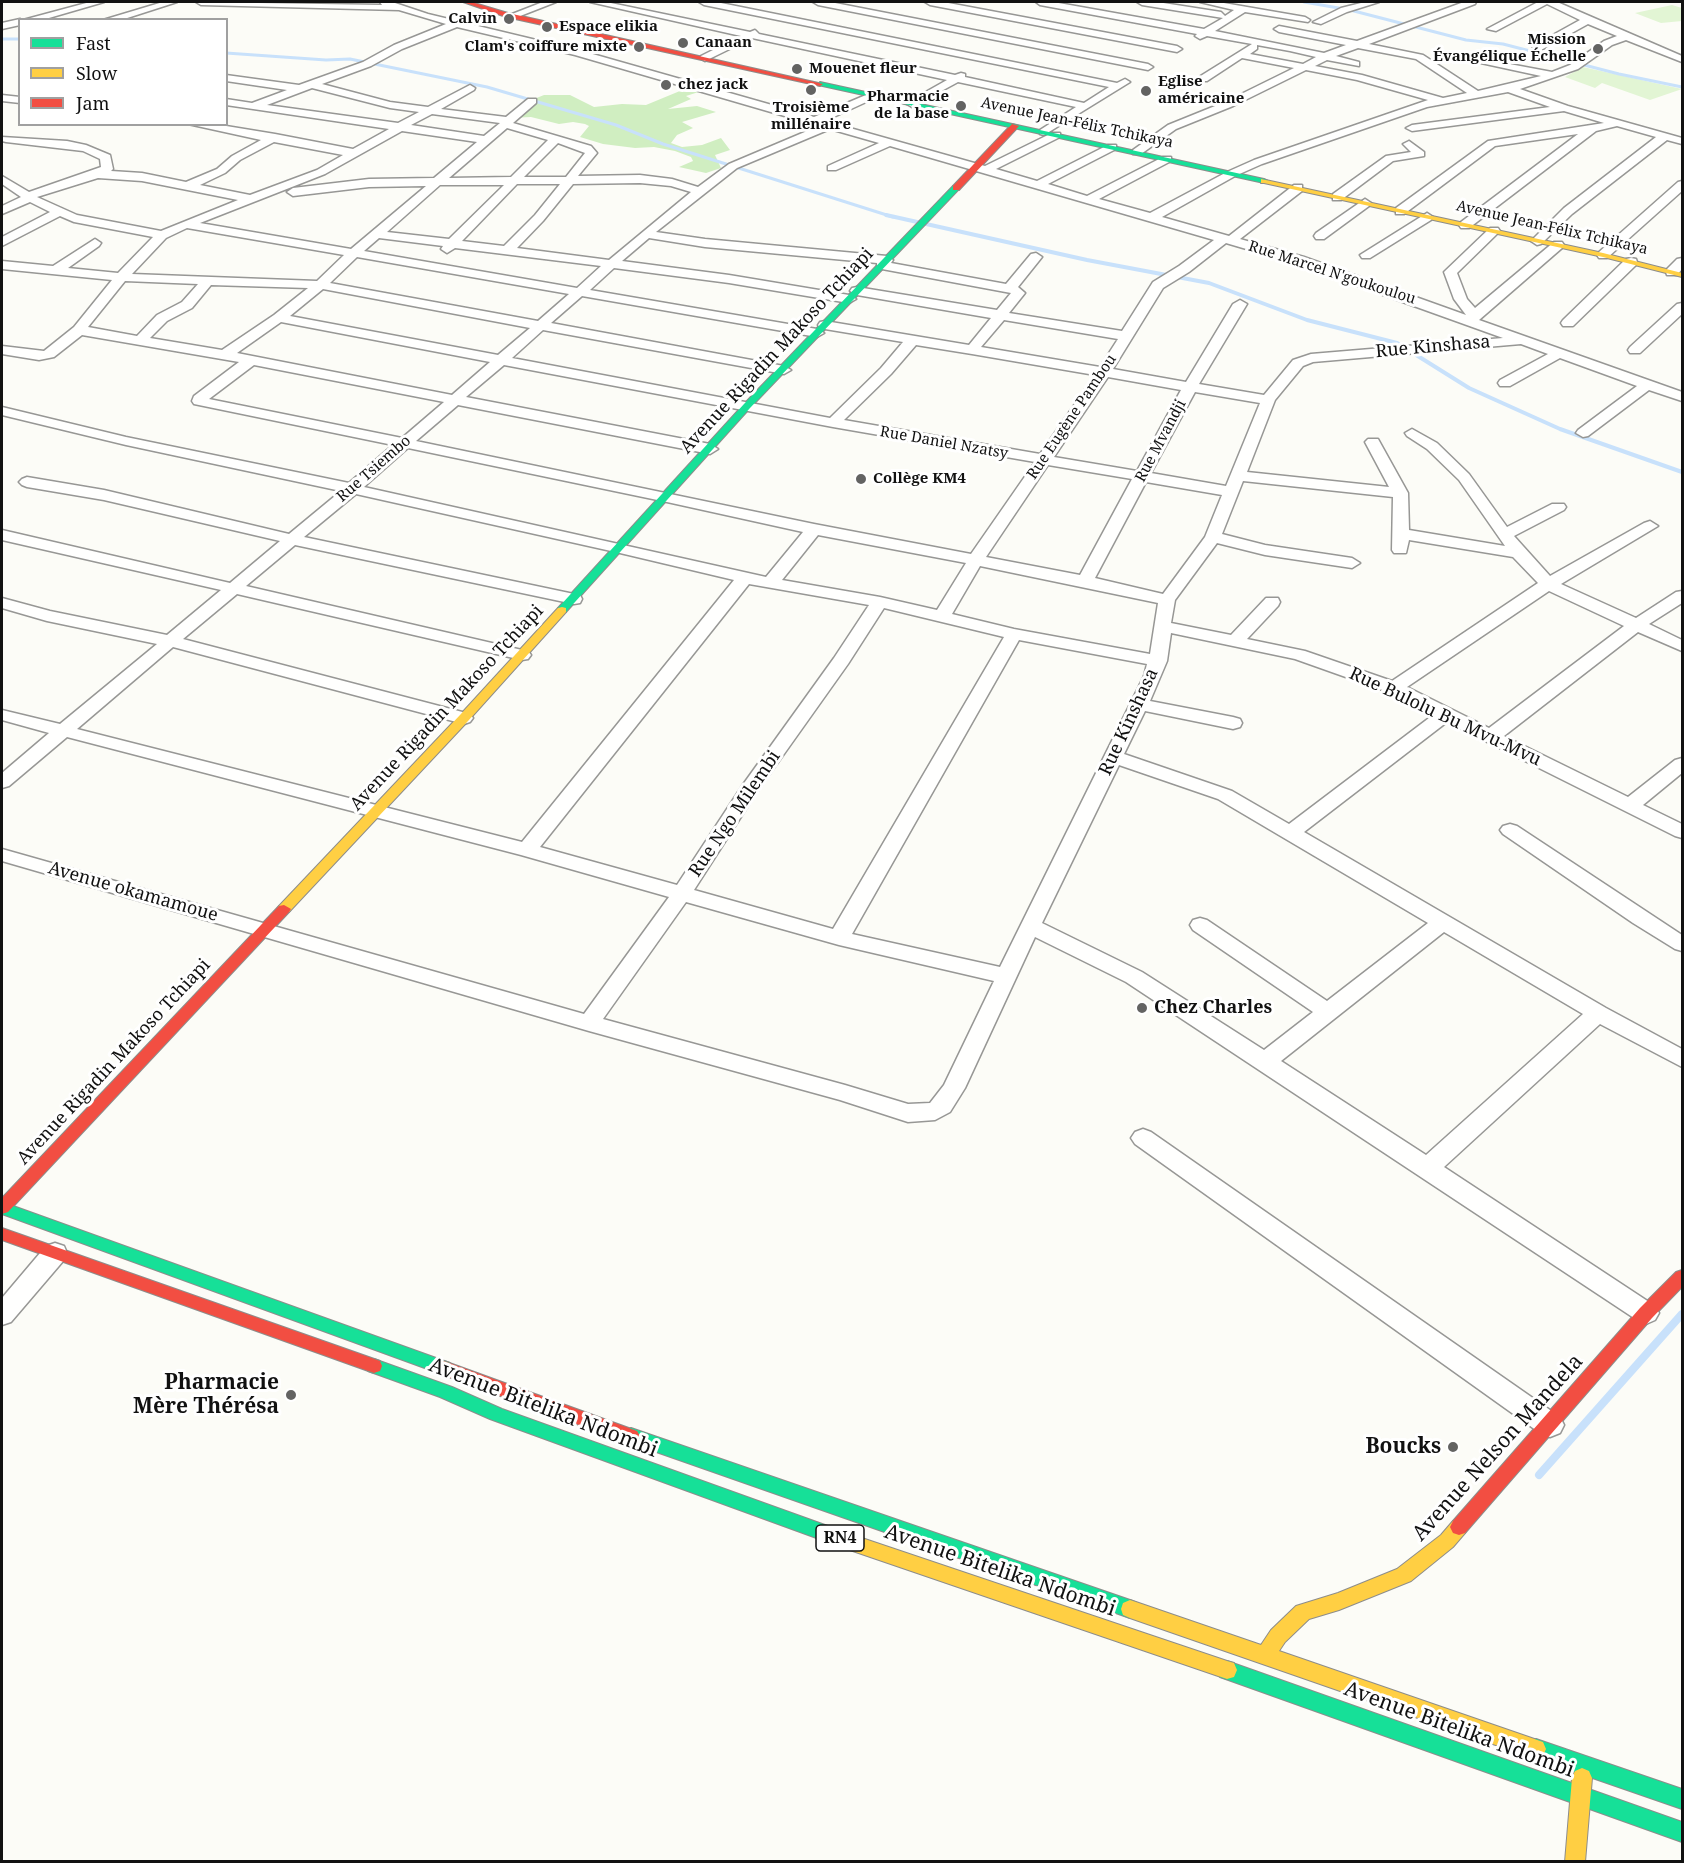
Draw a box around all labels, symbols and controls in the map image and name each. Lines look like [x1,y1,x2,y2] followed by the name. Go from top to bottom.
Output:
[448,10,497,28] place label: Calvin
[502,12,516,26] marker: Calvin
[18,18,228,126] legend
[559,18,658,36] place label: Espace elikia
[540,20,554,34] marker: Espace elikia
[76,31,111,55] text: Fast
[1433,31,1586,66] place label: Mission Évangélique Échelle
[695,34,752,52] place label: Canaan
[676,36,690,50] marker: Canaan
[464,38,627,56] place label: Clam's coiffure mixte
[632,40,646,54] marker: Clam's coiffure mixte
[1591,42,1605,56] marker: Mission Évangélique Échelle
[809,60,917,78] place label: Mouenet fleur
[76,61,117,85] text: Slow
[790,62,804,76] marker: Mouenet fleur
[1158,73,1244,108] place label: Eglise américaine
[678,76,748,94] place label: chez jack
[659,78,673,92] marker: chez jack
[804,83,818,97] marker: Troisième millénaire
[1139,84,1153,98] marker: Eglise américaine
[867,88,949,123] place label: Pharmacie de la base
[76,91,110,115] text: Jam
[979,94,1175,152] street label: Avenue Jean-Félix Tchikaya
[771,99,851,134] place label: Troisième millénaire
[954,99,968,113] marker: Pharmacie de la base
[1455,197,1649,259] street label: Avenue Jean-Félix Tchikaya
[1246,237,1418,309] street label: Rue Marcel N'goukoulou
[676,244,878,458] street label: Avenue Rigadin Makoso Tchiapi
[1375,331,1491,363] street label: Rue Kinshasa
[1023,351,1121,483] street label: Rue Eugène Pambou
[1132,397,1190,485] street label: Rue Mvandji
[879,423,1009,463] street label: Rue Daniel Nzatsy
[333,432,415,506] street label: Rue Tsiembo
[873,470,966,488] place label: Collège KM4
[854,472,868,486] marker: Collège KM4
[346,601,548,815] street label: Avenue Rigadin Makoso Tchiapi
[1346,663,1544,771] street label: Rue Bulolu Bu Mvu-Mvu
[1095,665,1163,779] street label: Rue Kinshasa
[685,747,785,881] street label: Rue Ngo Milembi
[46,857,220,927] street label: Avenue okamamoue
[13,955,215,1169] street label: Avenue Rigadin Makoso Tchiapi
[1154,997,1272,1019] place label: Chez Charles
[1135,1001,1149,1015] marker: Chez Charles
[1408,1349,1588,1547] street label: Avenue Nelson Mandela
[425,1353,661,1463] street label: Avenue Bitelika Ndombi
[133,1370,279,1420] place label: Pharmacie Mère Thérésa
[284,1388,298,1402] marker: Pharmacie Mère Thérésa
[1365,1434,1441,1460] place label: Boucks
[1446,1440,1460,1454] marker: Boucks
[881,1520,1119,1622] street label: Avenue Bitelika Ndombi
[816,1525,864,1551] road number: RN4
[1341,1677,1577,1783] street label: Avenue Bitelika Ndombi

